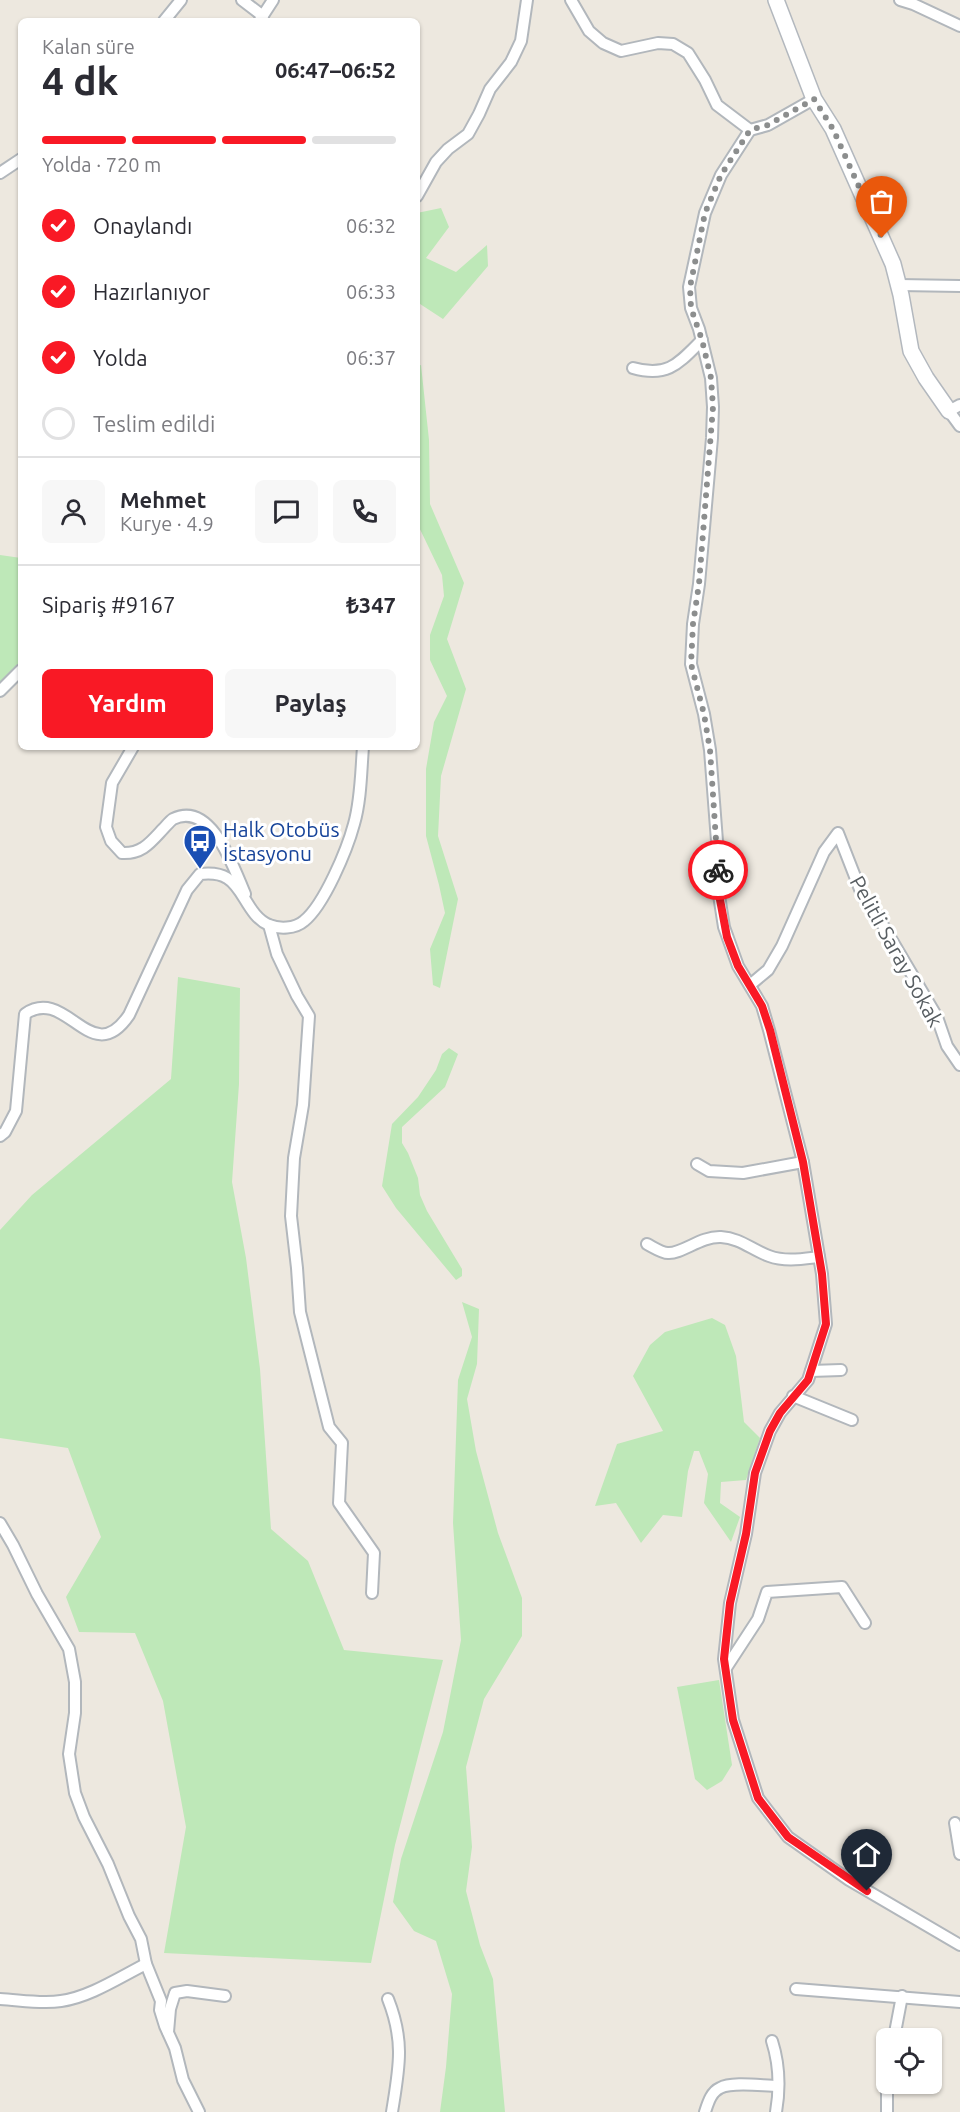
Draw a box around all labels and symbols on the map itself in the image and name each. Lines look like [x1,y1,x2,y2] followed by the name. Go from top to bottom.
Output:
[856,176,907,238] pin
[223,817,340,865] place label: Halk Otobüs İstasyonu
[182,823,218,870] bus stop icon: Halk Otobüs İstasyonu
[688,840,748,900] courier
[846,871,949,1031] street label: Pelitli Saray Sokak
[841,1829,892,1891] pin

